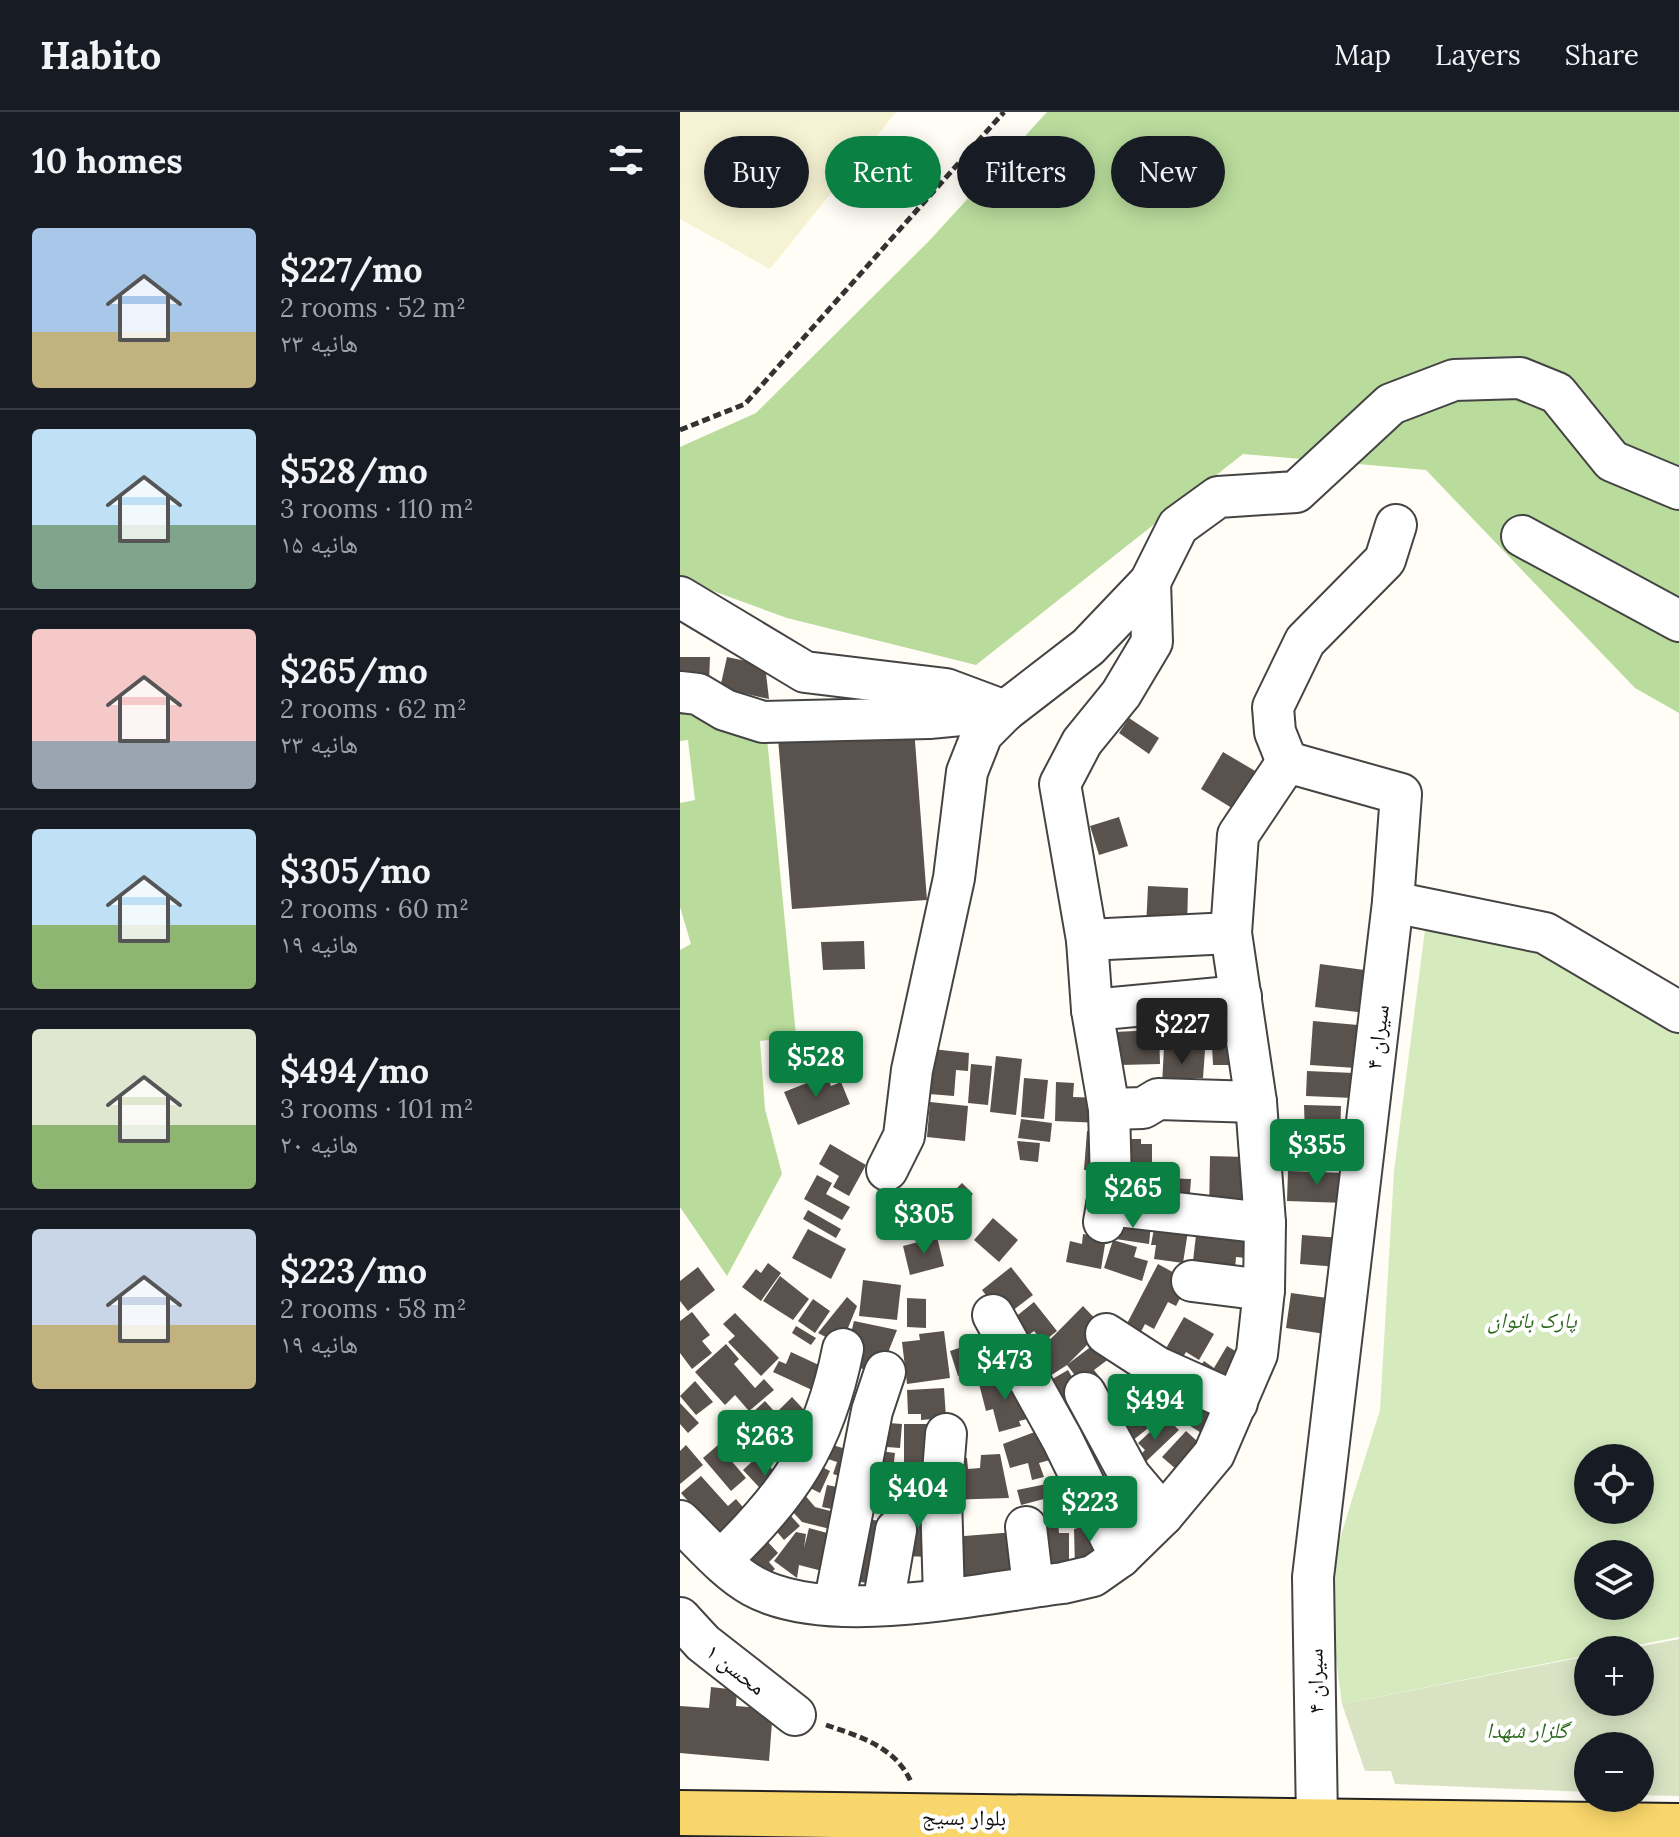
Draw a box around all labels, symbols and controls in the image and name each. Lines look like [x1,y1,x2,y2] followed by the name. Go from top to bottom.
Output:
[40,31,161,79] text: Habito
[1334,37,1391,73] text: Map
[1435,37,1521,73] text: Layers
[1565,37,1639,73] text: Share
[704,136,809,208] chip: Buy
[825,136,941,208] chip: Rent
[957,136,1095,208] chip: Filters
[1111,136,1225,208] chip: New
[604,138,648,182] icon: filters
[32,139,183,182] text: 10 homes
[280,248,423,291] text: $227/mo
[96,260,192,356] icon: home
[280,291,466,324] text: 2 rooms · 52 m²
[280,326,358,359] text: هانیه ۲۳
[280,449,428,492] text: $528/mo
[96,461,192,557] icon: home
[280,492,473,525] text: 3 rooms · 110 m²
[280,527,358,560] text: هانیه ۱۵
[280,649,428,692] text: $265/mo
[96,661,192,757] icon: home
[280,692,467,725] text: 2 rooms · 62 m²
[280,727,358,760] text: هانیه ۲۳
[280,849,431,892] text: $305/mo
[96,861,192,957] icon: home
[280,892,469,925] text: 2 rooms · 60 m²
[280,927,358,960] text: هانیه ۱۹
[1135,998,1229,1066] pin: $227
[1359,1003,1395,1071] street label: سیران ۴
[1154,1007,1210,1040] text: $227
[769,1031,863,1099] pin: $528
[787,1040,845,1073] text: $528
[280,1049,429,1092] text: $494/mo
[96,1061,192,1157] icon: home
[280,1092,473,1125] text: 3 rooms · 101 m²
[1270,1119,1364,1187] pin: $355
[280,1127,358,1160] text: هانیه ۲۰
[1288,1128,1346,1161] text: $355
[1086,1162,1180,1230] pin: $265
[1104,1171,1162,1204] text: $265
[877,1188,971,1256] pin: $305
[894,1197,954,1230] text: $305
[280,1249,427,1292] text: $223/mo
[96,1261,192,1357] icon: home
[280,1292,467,1325] text: 2 rooms · 58 m²
[1487,1306,1577,1334] park label: پارک بانوان
[280,1327,358,1360] text: هانیه ۱۹
[958,1334,1052,1402] pin: $473
[977,1343,1033,1376] text: $473
[1108,1374,1202,1442] pin: $494
[1126,1383,1184,1416] text: $494
[718,1410,812,1478] pin: $263
[736,1419,794,1452] text: $263
[1574,1444,1654,1812] map controls
[1574,1444,1654,1524] button: locate
[871,1462,965,1530] pin: $404
[888,1471,948,1504] text: $404
[1043,1476,1137,1544] pin: $223
[1061,1485,1119,1518] text: $223
[1574,1540,1654,1620] button: layers
[1574,1636,1654,1716] button: +
[701,1637,771,1701] street label: محسن ۱
[1300,1648,1330,1714] street label: سیران ۴
[1486,1716,1573,1744] park label: گلزار شهدا
[1574,1732,1654,1812] button: −
[922,1802,1006,1832] street label: بلوار بسیج

